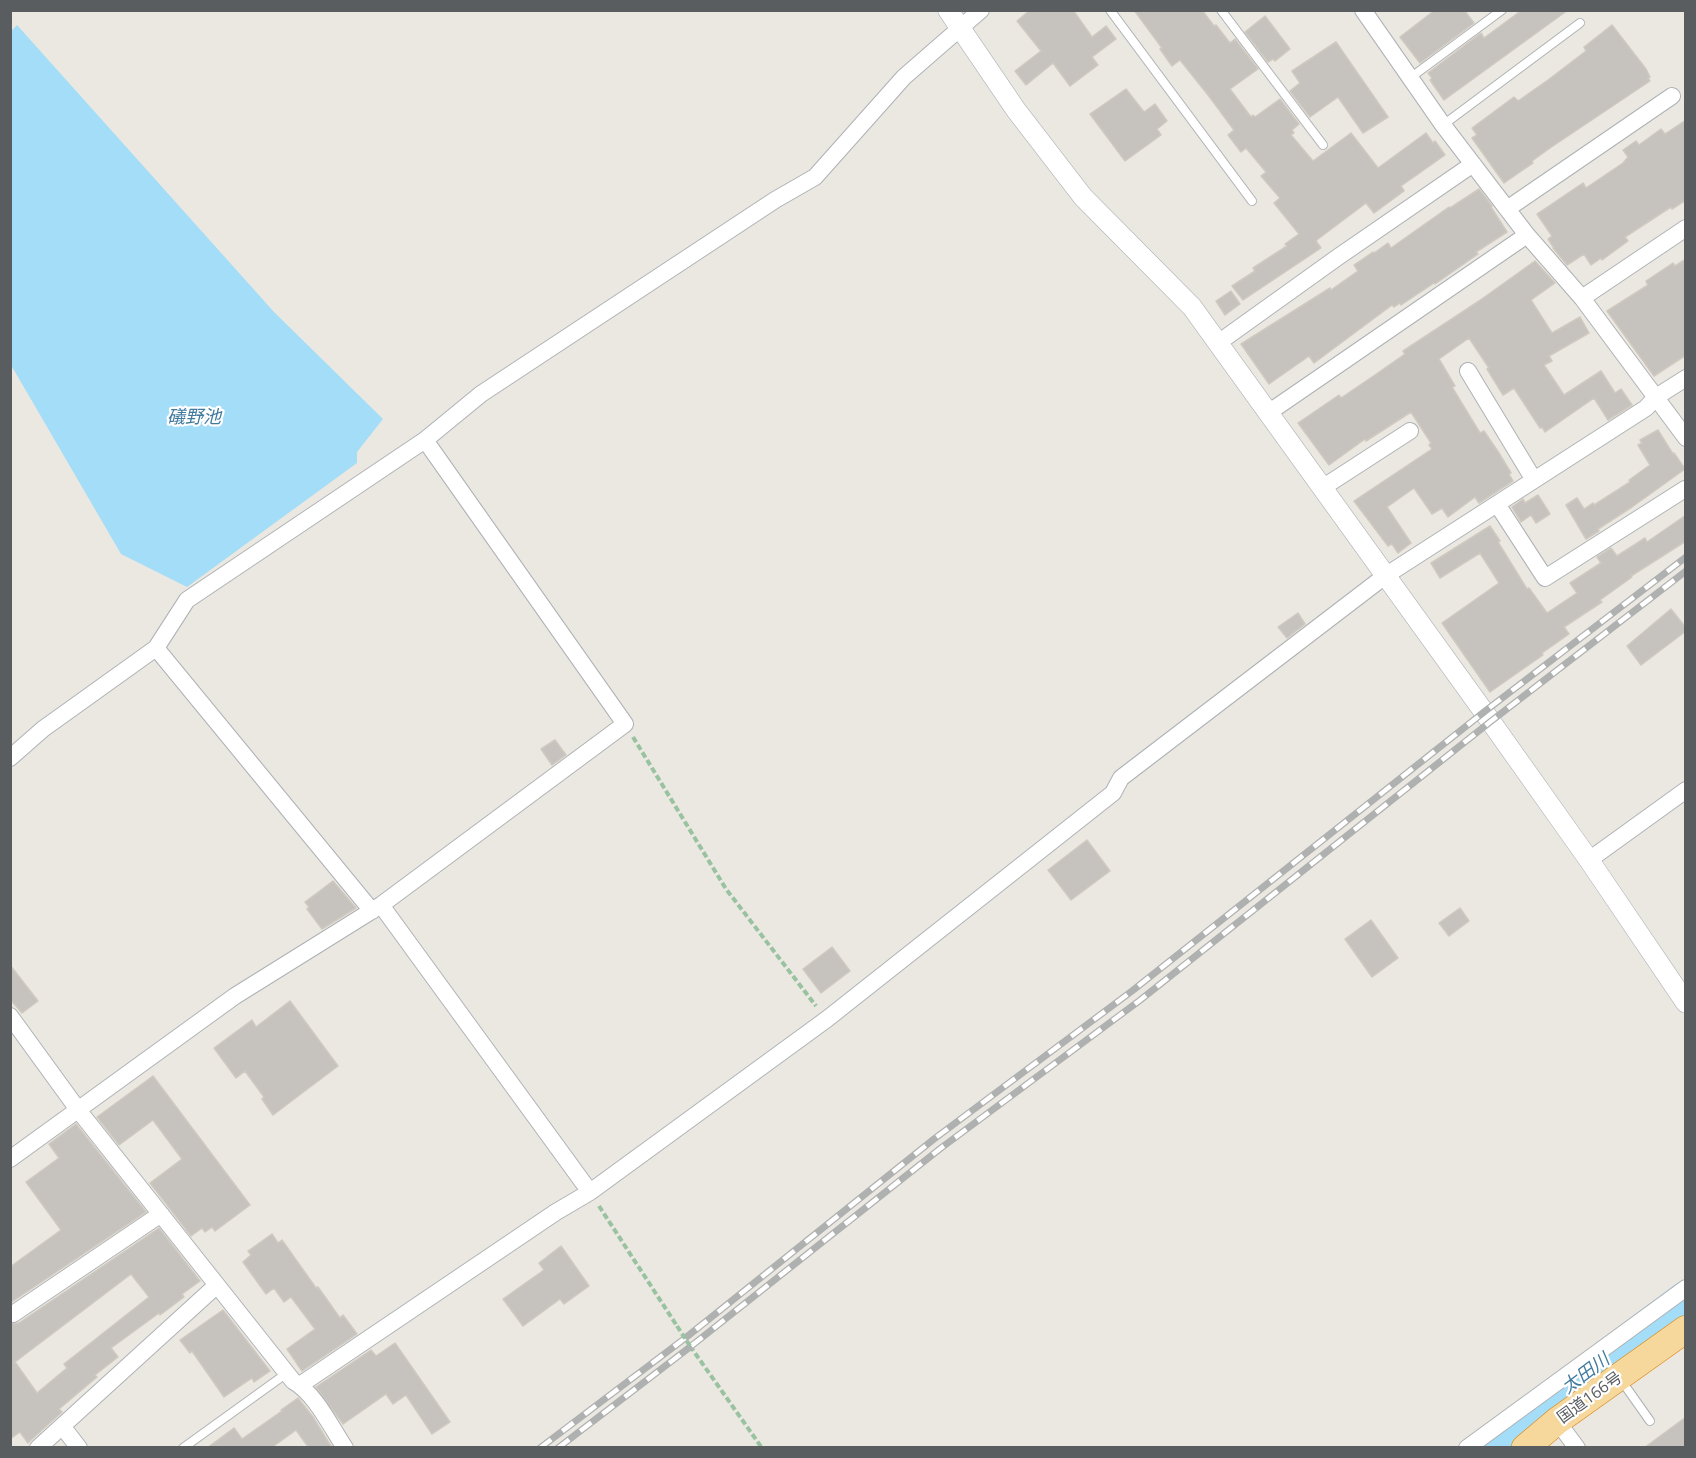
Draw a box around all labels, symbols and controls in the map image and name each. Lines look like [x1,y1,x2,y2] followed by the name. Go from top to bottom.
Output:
[167,407,221,429] water label: 礒野池
[1558,1349,1614,1399] water label: 太田川
[1554,1368,1626,1428] street label: 国道166号

